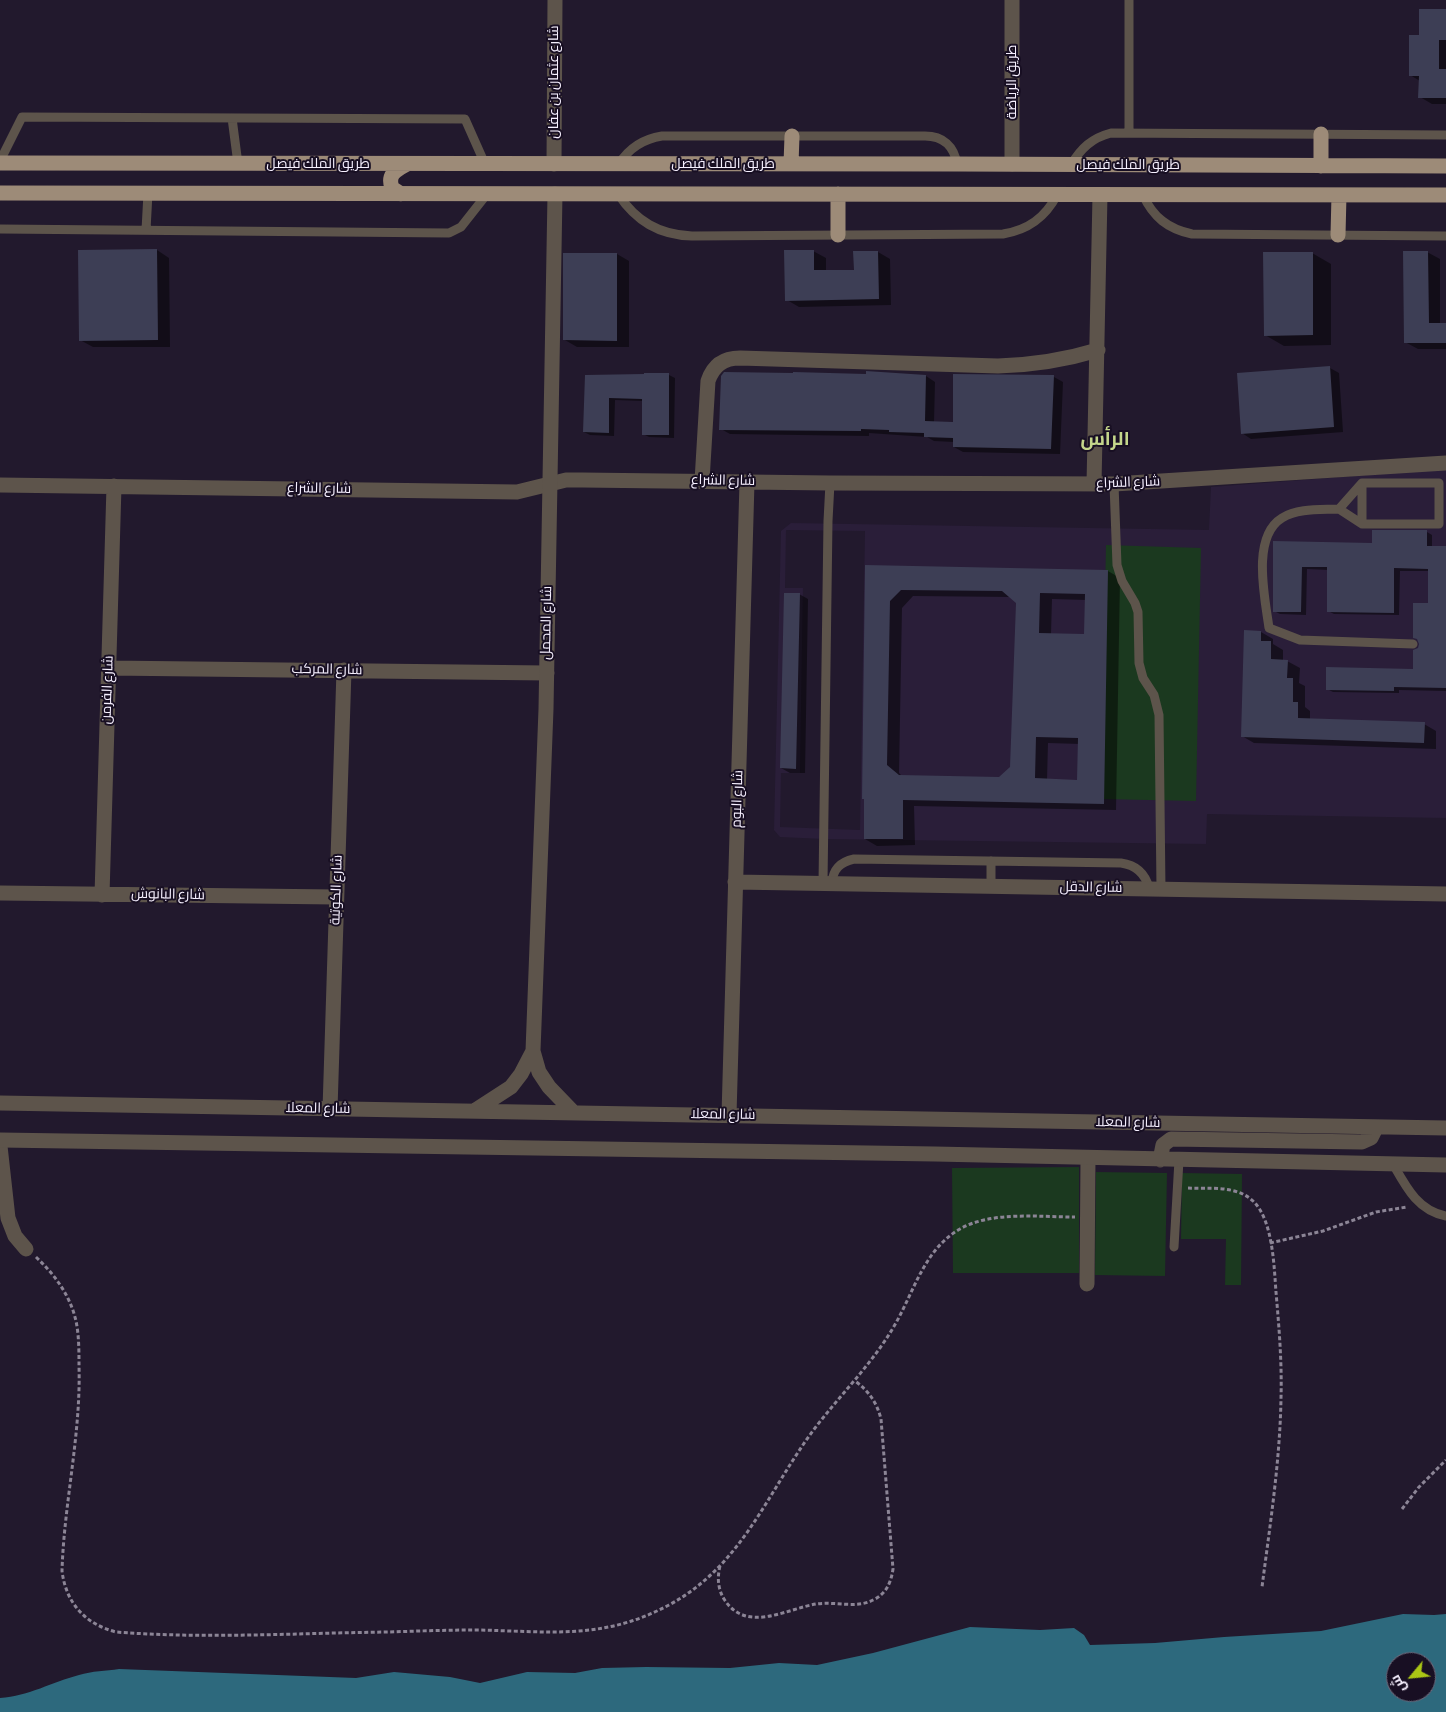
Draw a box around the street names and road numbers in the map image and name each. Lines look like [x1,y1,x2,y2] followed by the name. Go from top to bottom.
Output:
[546,25,562,139] street label: شارع عثمان بن عفان
[1004,45,1020,119] street label: طريق الرياضة
[266,156,370,172] street label: طريق الملك فيصل
[671,156,775,172] street label: طريق الملك فيصل
[1076,157,1180,173] street label: طريق الملك فيصل
[691,472,755,490] street label: شارع الشراع
[1095,473,1161,493] street label: شارع الشراع
[287,480,351,498] street label: شارع الشراع
[538,586,556,660] street label: شارع المحمل
[98,655,118,725] street label: شارع الفرمن
[291,661,363,679] street label: شارع المركب
[729,770,747,828] street label: شارع البوم
[327,855,347,925] street label: شارع الكوتية
[1059,879,1123,897] street label: شارع الدقل
[131,886,205,904] street label: شارع البانوش
[286,1100,350,1118] street label: شارع المعلا
[691,1106,755,1124] street label: شارع المعلا
[1096,1114,1160,1132] street label: شارع المعلا

